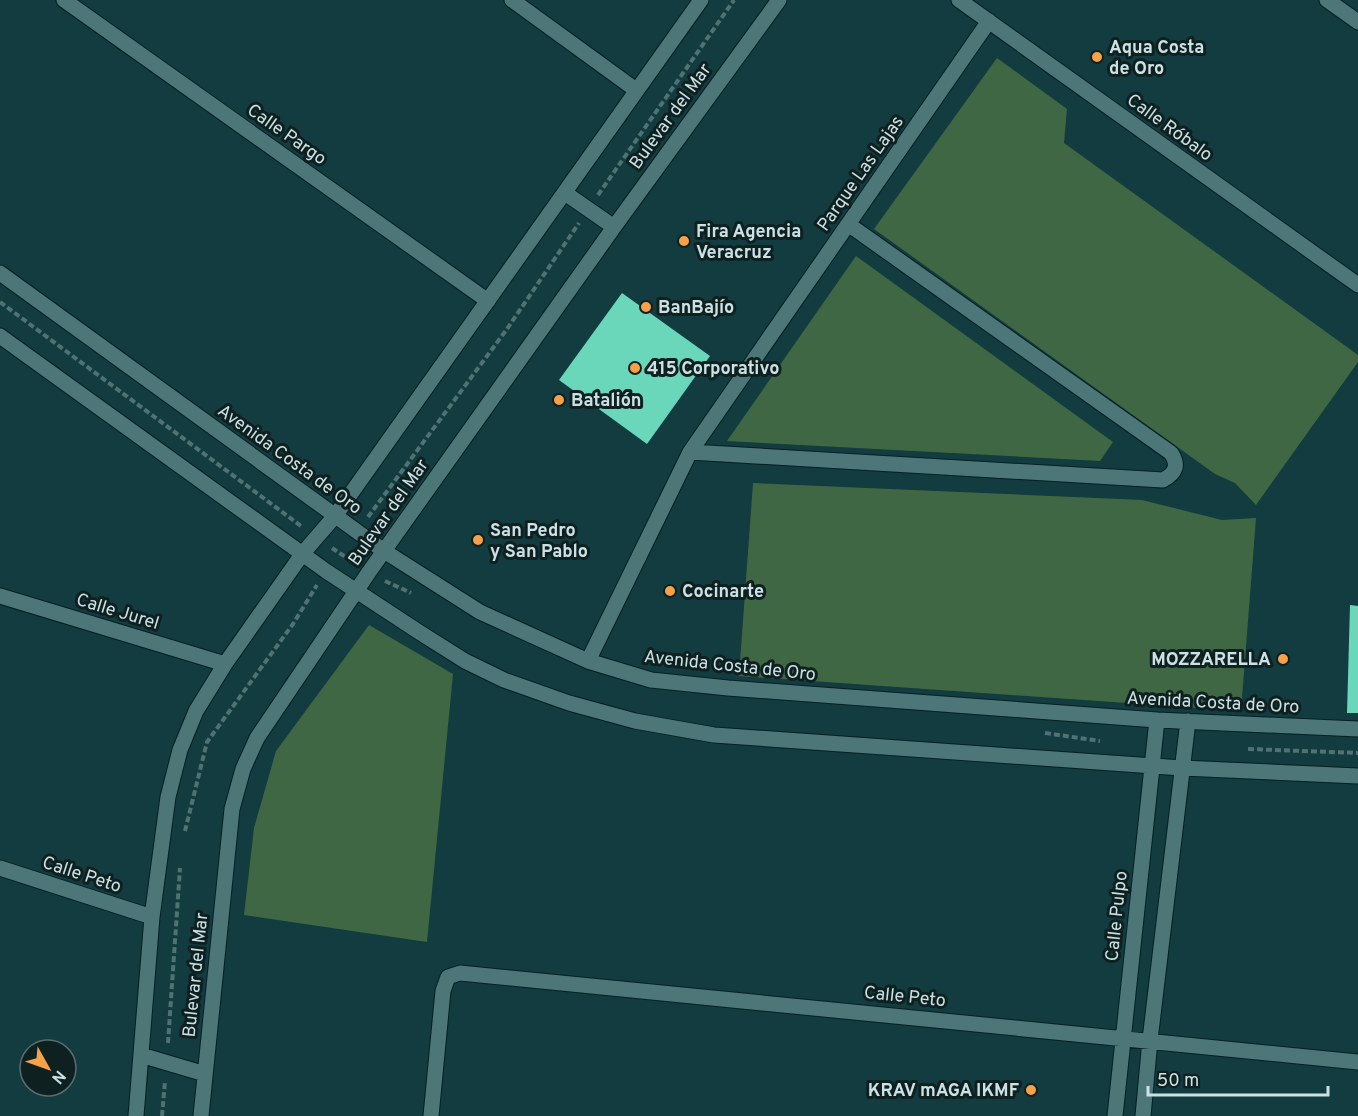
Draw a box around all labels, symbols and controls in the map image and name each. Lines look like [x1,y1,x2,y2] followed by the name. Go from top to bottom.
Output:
[1109,37,1204,81] place label: Aqua Costa de Oro
[1090,50,1104,64] marker: Aqua Costa de Oro
[625,59,717,174] street label: Bulevar del Mar
[1122,89,1217,167] street label: Calle Róbalo
[242,99,330,171] street label: Calle Pargo
[813,112,910,236] street label: Parque Las Lajas
[696,221,801,265] place label: Fira Agencia Veracruz
[677,234,691,248] marker: Fira Agencia Veracruz
[658,297,734,320] place label: BanBajío
[639,300,653,314] marker: BanBajío
[647,358,779,381] place label: 415 Corporativo
[628,361,642,375] marker: 415 Corporativo
[571,390,642,413] place label: Batalión
[552,393,566,407] marker: Batalión
[212,400,366,520] street label: Avenida Costa de Oro
[344,455,435,571] street label: Bulevar del Mar
[490,520,588,564] place label: San Pedro y San Pablo
[471,533,485,547] marker: San Pedro y San Pablo
[682,581,764,604] place label: Cocinarte
[663,584,677,598] marker: Cocinarte
[73,589,162,636] street label: Calle Jurel
[643,646,817,687] street label: Avenida Costa de Oro
[1151,649,1271,672] place label: MOZZARELLA
[1276,652,1290,666] marker: MOZZARELLA
[1126,687,1300,720] street label: Avenida Costa de Oro
[39,852,124,899] street label: Calle Peto
[1101,870,1134,963] street label: Calle Pulpo
[179,912,214,1039] street label: Bulevar del Mar
[863,982,947,1013] street label: Calle Peto
[18,1038,78,1098] north arrow
[1148,1059,1328,1097] scale bar
[47,1066,69,1087] text: N
[1157,1070,1199,1093] text: 50 m
[868,1080,1019,1103] place label: KRAV mAGA IKMF
[1024,1083,1038,1097] marker: KRAV mAGA IKMF

